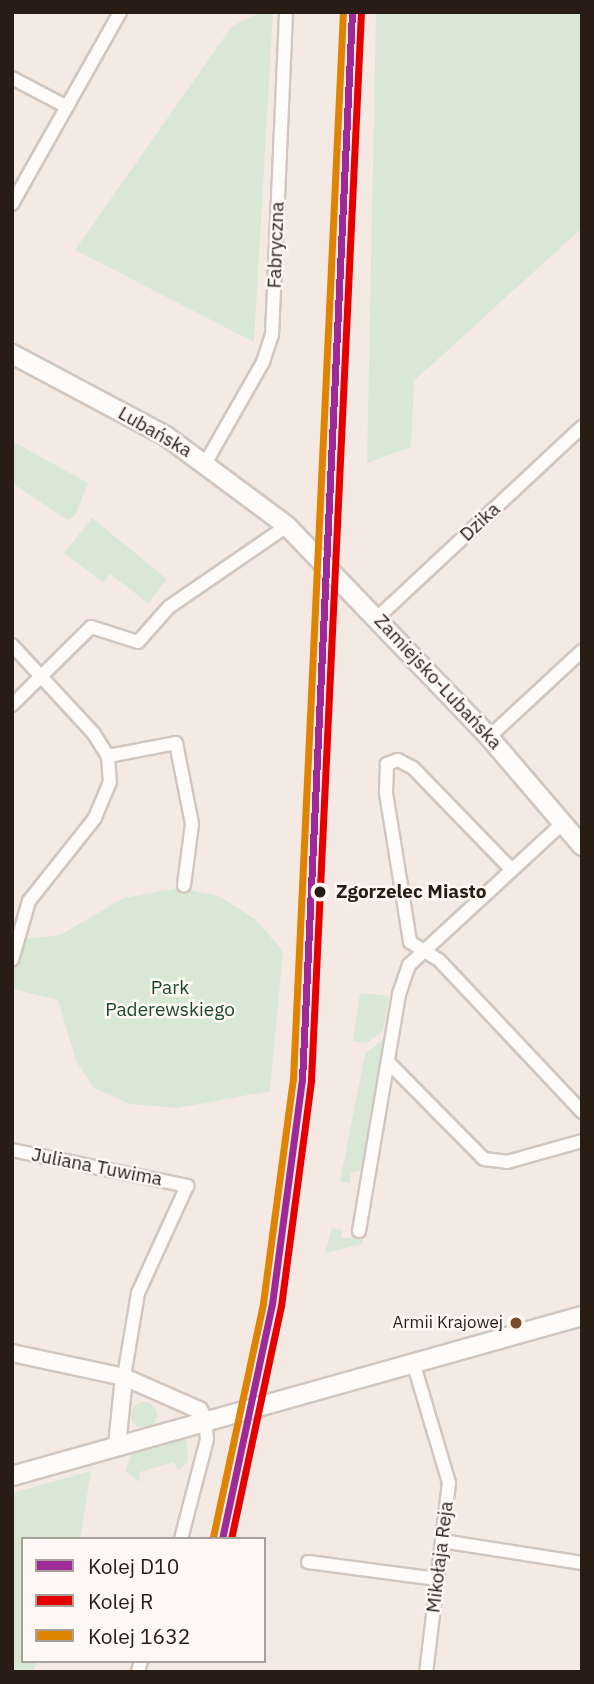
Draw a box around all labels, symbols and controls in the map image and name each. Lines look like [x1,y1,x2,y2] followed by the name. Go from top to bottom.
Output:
[263,201,289,289] street label: Fabryczna
[114,402,196,462] street label: Lubańska
[455,498,505,546] street label: Dzika
[369,610,507,754] street label: Zamiejsko-Lubańska
[336,881,486,903] place label: Zgorzelec Miasto
[310,882,330,902] marker: Zgorzelec Miasto
[105,977,235,1021] park label: Park Paderewskiego
[30,1143,164,1191] street label: Juliana Tuwima
[392,1313,503,1333] place label: Armii Krajowej
[509,1316,523,1330] marker: Armii Krajowej
[422,1500,458,1614] street label: Mikołaja Reja
[21,1537,266,1663] legend
[88,1552,179,1580] text: Kolej D10
[88,1587,153,1615] text: Kolej R
[88,1622,190,1650] text: Kolej 1632

